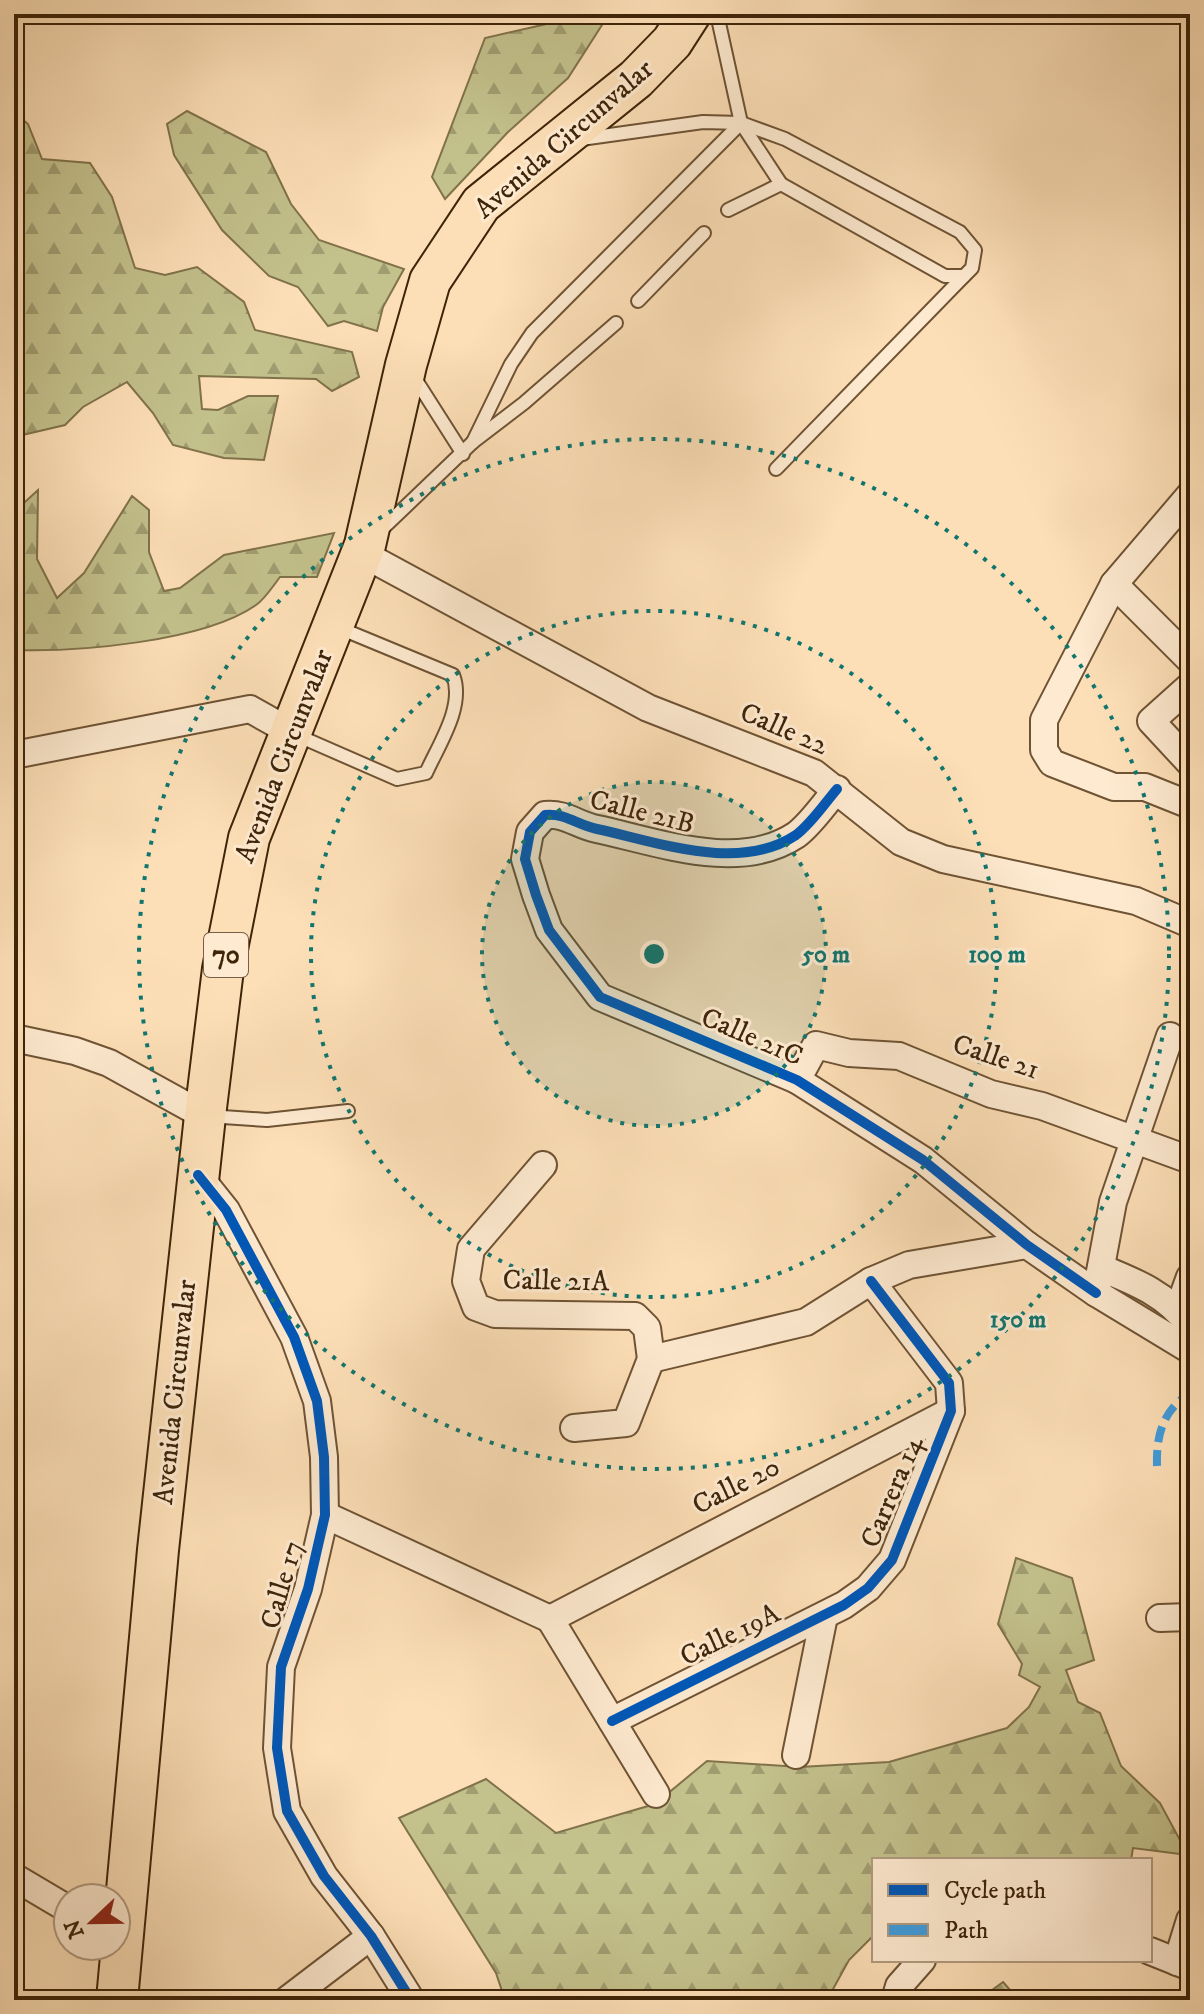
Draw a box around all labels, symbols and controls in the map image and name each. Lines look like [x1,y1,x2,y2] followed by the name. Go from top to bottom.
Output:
[467,51,661,226] street label: Avenida Circunvalar
[227,644,341,868] street label: Avenida Circunvalar
[735,695,834,763] street label: Calle 22
[586,782,698,842] street label: Calle 21B
[204,933,248,977] road number: 70
[640,940,668,968] centre of rings
[801,940,850,970] text: 50 m
[968,940,1026,970] text: 100 m
[696,1000,808,1074] street label: Calle 21C
[948,1027,1044,1087] street label: Calle 21
[502,1263,611,1299] street label: Calle 21A
[146,1277,204,1506] street label: Avenida Circunvalar
[990,1305,1046,1335] text: 150 m
[853,1430,931,1553] street label: Carrera 14
[686,1449,786,1523] street label: Calle 20
[253,1537,311,1633] street label: Calle 17
[674,1595,787,1674] street label: Calle 19A
[872,1858,1152,1962] legend
[944,1876,1046,1906] text: Cycle path
[52,1882,132,1962] north arrow
[59,1915,91,1942] text: N
[944,1916,989,1946] text: Path

